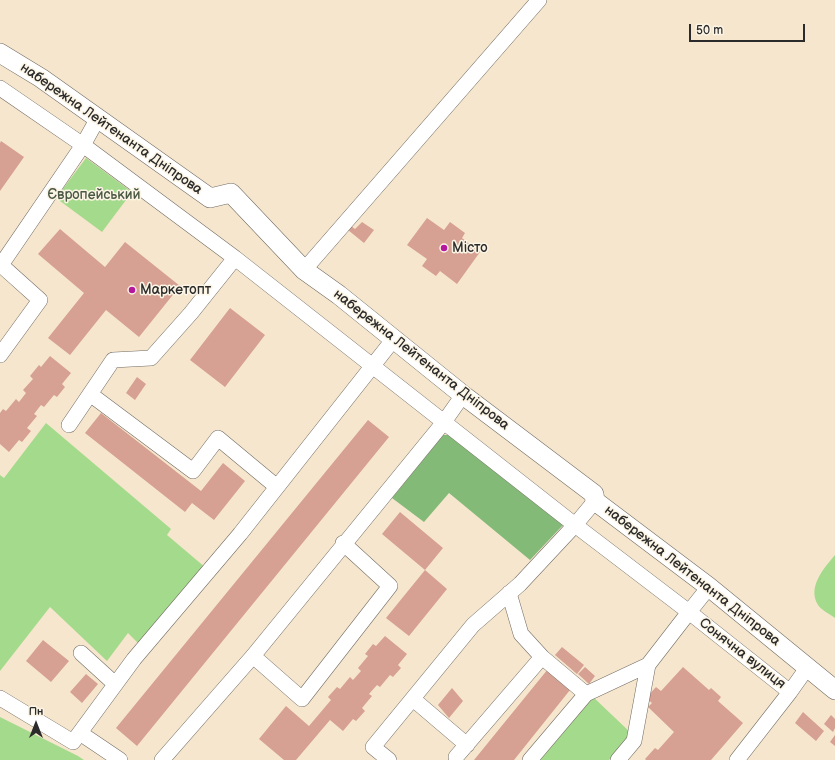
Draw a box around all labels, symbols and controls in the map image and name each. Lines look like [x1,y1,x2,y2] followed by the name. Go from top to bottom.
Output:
[691,16,807,42] scale bar
[696,23,723,38] text: 50 m
[17,59,205,199] street label: набережна Лейтенанта Дніпрова
[47,187,141,203] park label: Європейський
[452,240,488,256] place label: Місто
[439,243,449,253] marker: Місто
[140,282,211,298] place label: Маркетопт
[127,285,137,295] marker: Маркетопт
[330,286,512,434] street label: набережна Лейтенанта Дніпрова
[601,502,783,650] street label: набережна Лейтенанта Дніпрова
[695,615,789,693] street label: Сонячна вулиця
[16,704,56,744] north arrow
[29,705,43,718] text: Пн

